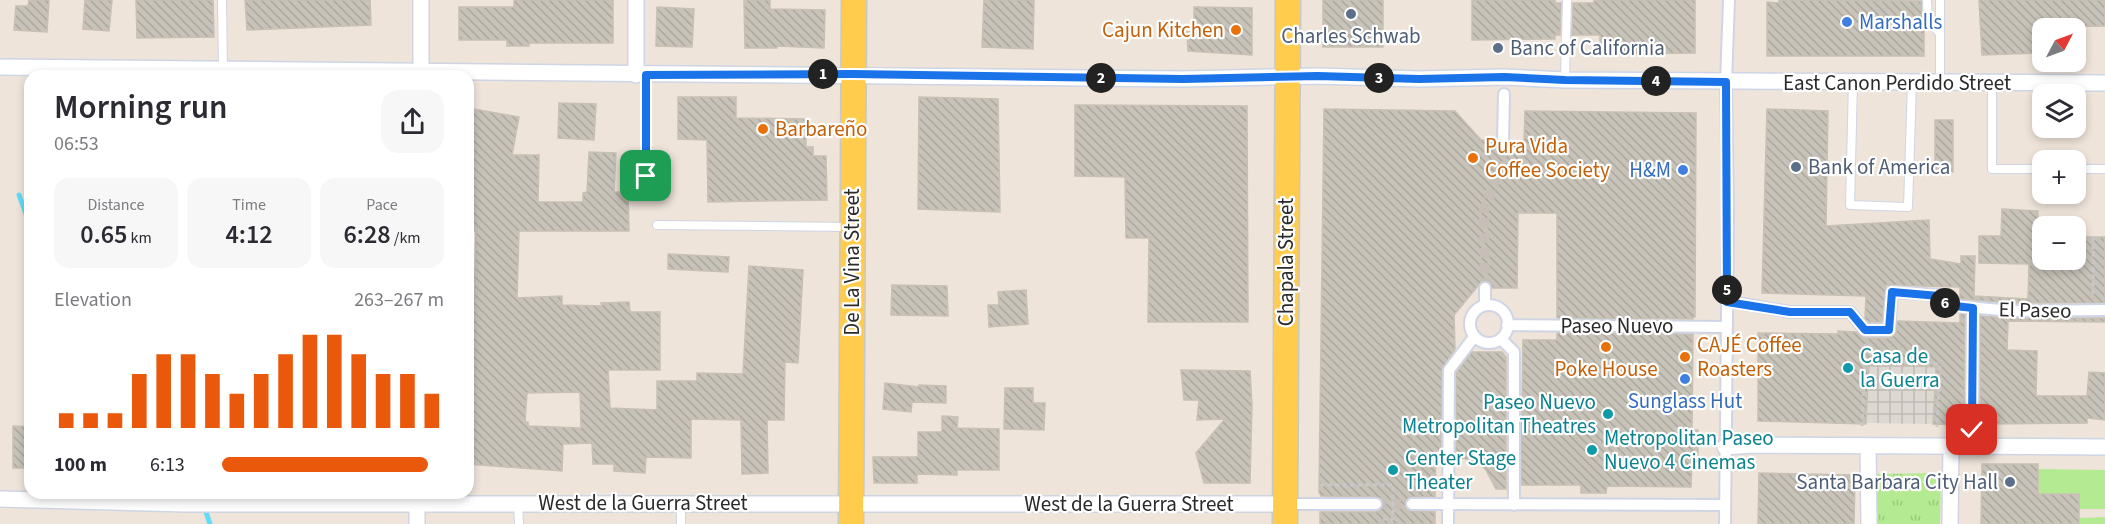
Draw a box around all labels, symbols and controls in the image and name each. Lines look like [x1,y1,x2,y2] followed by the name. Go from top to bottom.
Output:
[1344,7,1358,21] marker: Charles Schwab
[1859,7,1943,37] place label: Marshalls
[1102,15,1224,45] place label: Cajun Kitchen
[1840,15,1854,29] marker: Marshalls
[2032,18,2086,72] north arrow
[2032,18,2086,270] map controls
[1281,21,1421,51] place label: Charles Schwab
[1229,23,1243,37] marker: Cajun Kitchen
[1510,33,1665,63] place label: Banc of California
[1491,41,1505,55] marker: Banc of California
[808,59,838,89] pin: 1
[819,63,827,85] text: 1
[1086,63,1116,93] pin: 2
[1364,63,1394,93] pin: 3
[1641,66,1671,96] pin: 4
[1097,67,1105,89] text: 2
[1375,67,1383,89] text: 3
[1783,68,2011,98] street label: East Canon Perdido Street
[1652,70,1660,92] text: 4
[54,84,228,131] text: Morning run
[2032,84,2086,138] button: layers
[381,90,444,153] button: share
[775,114,868,144] place label: Barbareño
[756,122,770,136] marker: Barbareño
[54,130,99,158] text: 06:53
[1485,131,1610,185] place label: Pura Vida Coffee Society
[620,150,671,201] pin
[2032,150,2086,204] button: +
[1466,151,1480,165] marker: Pura Vida Coffee Society
[1808,152,1950,182] place label: Bank of America
[1629,155,1671,185] place label: H&M
[629,159,662,192] icon: arrive
[1789,160,1803,174] marker: Bank of America
[1676,163,1690,177] marker: H&M
[837,188,867,336] street label: De La Vina Street
[88,194,144,216] text: Distance
[232,194,266,216] text: Time
[366,194,398,216] text: Pace
[1271,198,1301,326] street label: Chapala Street
[80,216,127,253] text: 0.65
[225,216,273,253] text: 4:12
[343,216,391,253] text: 6:28
[2032,216,2086,270] button: −
[127,227,152,249] text: km
[391,227,421,249] text: /km
[1712,275,1742,305] pin: 5
[1723,279,1731,301] text: 5
[54,286,132,314] text: Elevation
[354,286,444,314] text: 263–267 m
[1930,288,1960,318] pin: 6
[1941,292,1949,314] text: 6
[1998,294,2072,326] street label: El Paseo
[1560,311,1674,341] street label: Paseo Nuevo
[1697,330,1802,384] place label: CAJÉ Coffee Roasters
[1599,340,1613,354] marker: Poke House
[1860,341,1940,395] place label: Casa de la Guerra
[1678,350,1692,364] marker: CAJÉ Coffee Roasters
[1554,354,1658,384] place label: Poke House
[1841,361,1855,375] marker: Casa de la Guerra
[1678,372,1692,386] marker: Sunglass Hut
[1628,386,1742,416] place label: Sunglass Hut
[1402,387,1596,441] place label: Paseo Nuevo Metropolitan Theatres
[1946,404,1997,455] pin
[1601,407,1615,421] marker: Paseo Nuevo Metropolitan Theatres
[1955,413,1988,446] icon: check
[1604,423,1774,477] place label: Metropolitan Paseo Nuevo 4 Cinemas
[1405,443,1516,497] place label: Center Stage Theater
[1585,443,1599,457] marker: Metropolitan Paseo Nuevo 4 Cinemas
[54,451,107,479] text: 100 m
[150,451,185,479] text: 6:13
[1386,463,1400,477] marker: Center Stage Theater
[1796,467,1998,497] place label: Santa Barbara City Hall
[2003,475,2017,489] marker: Santa Barbara City Hall
[538,488,748,518] street label: West de la Guerra Street
[1024,489,1234,519] street label: West de la Guerra Street

